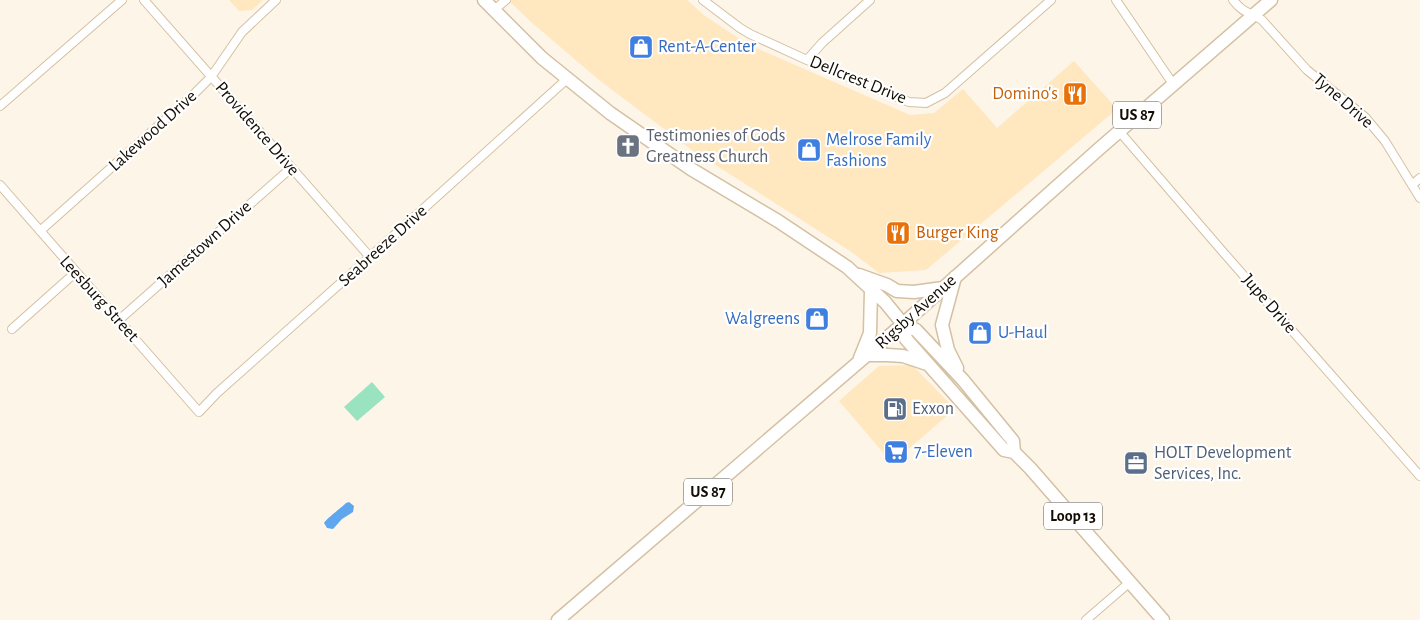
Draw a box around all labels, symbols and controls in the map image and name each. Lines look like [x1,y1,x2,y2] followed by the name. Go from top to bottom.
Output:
[628,34,654,60] shop icon: Rent-A-Center
[658,38,756,56] place label: Rent-A-Center
[807,52,909,108] street label: Dellcrest Drive
[1309,70,1377,132] street label: Tyne Drive
[211,79,303,179] street label: Providence Drive
[1062,81,1088,107] restaurant icon: Domino's
[992,85,1058,103] place label: Domino's
[106,87,200,175] street label: Lakewood Drive
[1113,102,1161,128] road number: US 87
[646,127,785,166] place label: Testimonies of Gods Greatness Church
[826,131,932,170] place label: Melrose Family Fashions
[615,133,641,159] church icon: Testimonies of Gods Greatness Church
[796,137,822,163] shop icon: Melrose Family Fashions
[155,198,255,290] street label: Jamestown Drive
[335,202,431,290] street label: Seabreeze Drive
[885,220,911,246] restaurant icon: Burger King
[916,224,999,242] place label: Burger King
[56,253,142,346] street label: Leesburg Street
[872,271,960,353] street label: Rigsby Avenue
[1238,271,1300,337] street label: Jupe Drive
[804,306,830,332] shop icon: Walgreens
[725,310,800,328] place label: Walgreens
[967,320,993,346] shop icon: U-Haul
[998,324,1048,342] place label: U-Haul
[882,396,908,422] fuel station icon: Exxon
[912,400,954,418] place label: Exxon
[883,439,909,465] supermarket icon: 7-Eleven
[914,443,973,461] place label: 7-Eleven
[1154,444,1292,483] place label: HOLT Development Services, Inc.
[1123,450,1149,476] office icon: HOLT Development Services, Inc.
[684,478,732,506] road number: US 87
[1044,502,1102,530] road number: Loop 13

